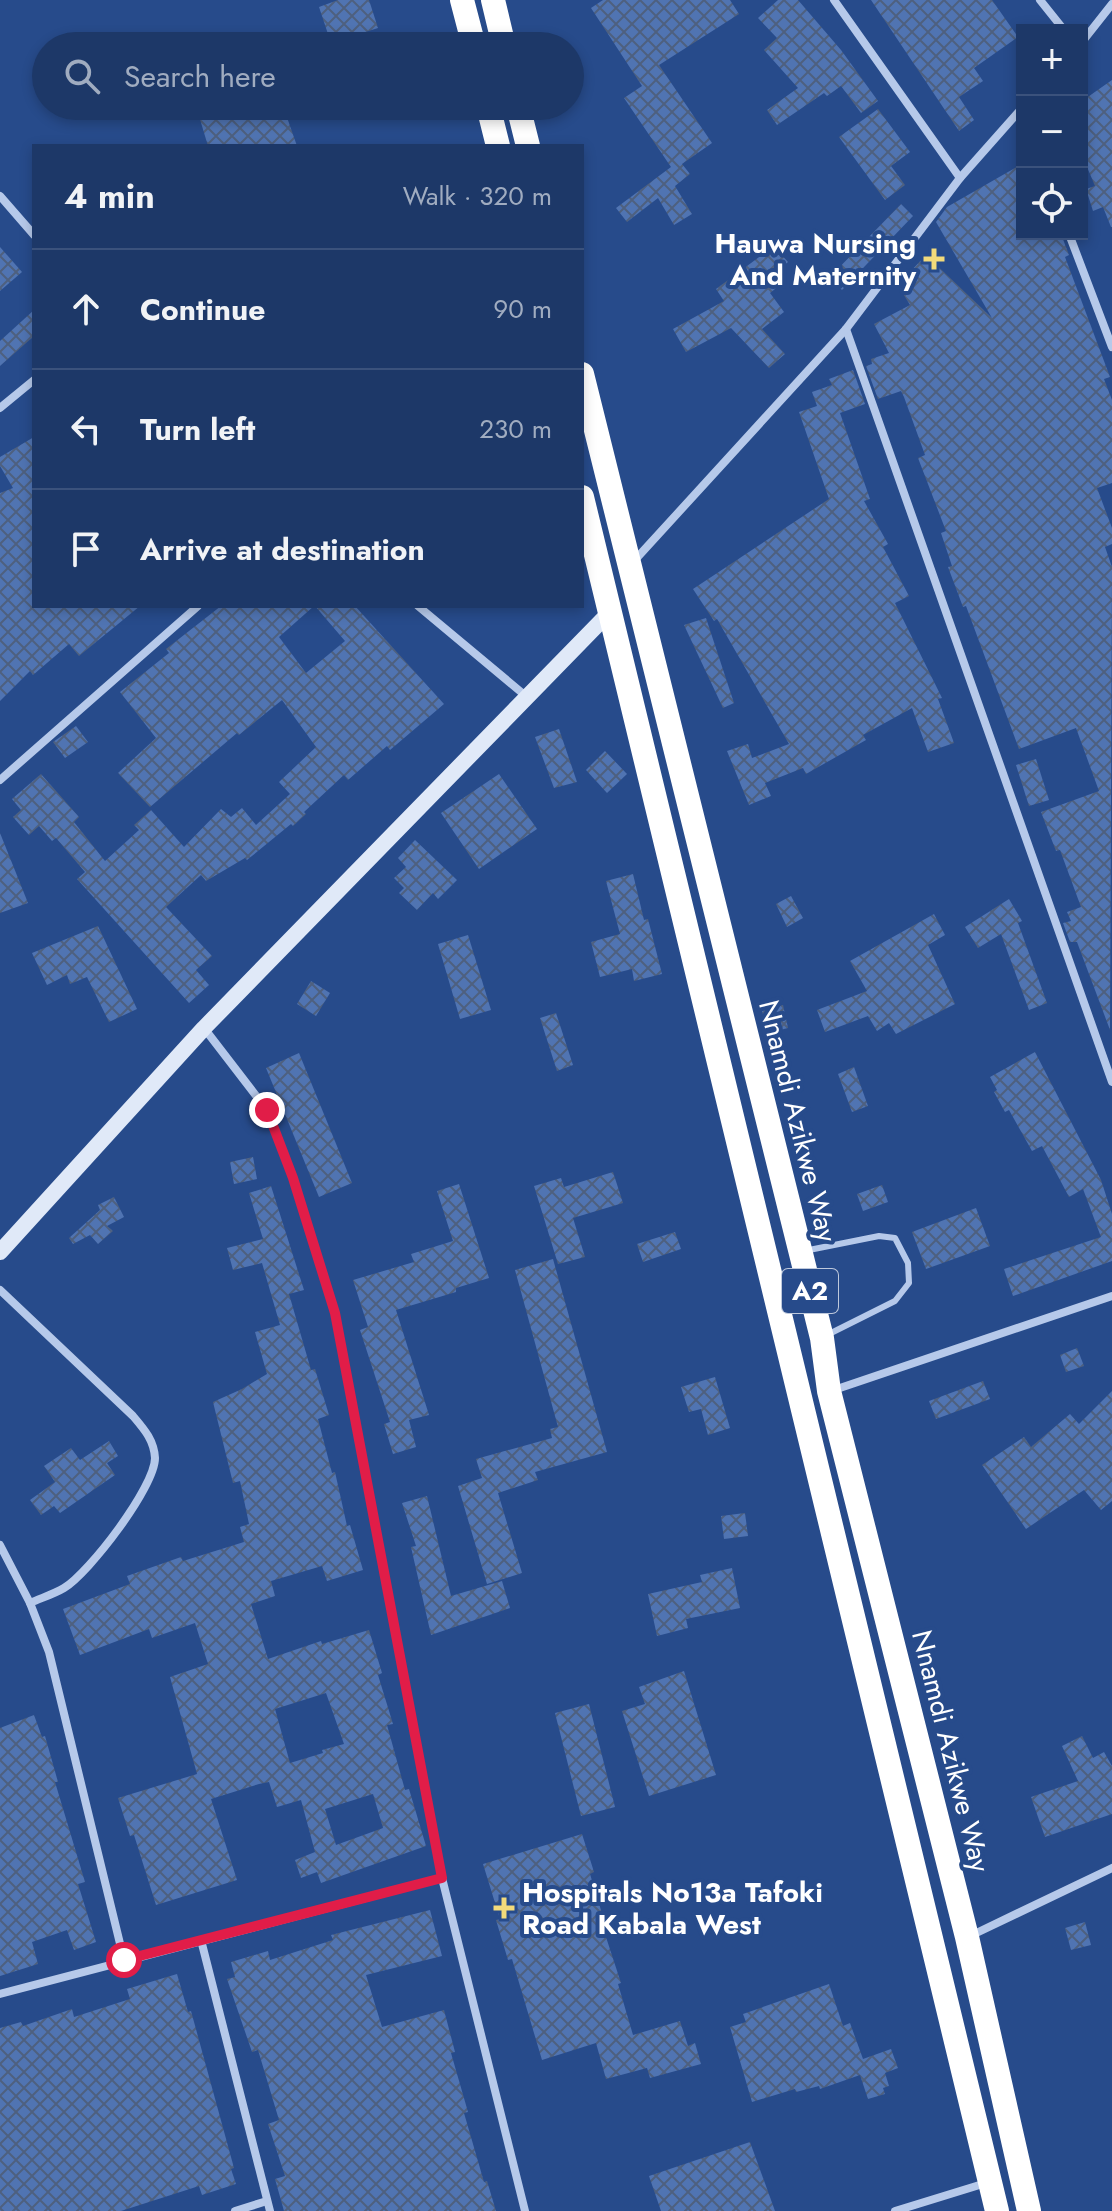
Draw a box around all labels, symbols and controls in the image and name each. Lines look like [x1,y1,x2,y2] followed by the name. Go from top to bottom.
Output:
[1016,24,1088,240] map controls
[1016,24,1088,96] button: +
[32,32,584,120] search box
[60,54,104,98] icon: search
[124,55,276,98] text: Search here
[1016,96,1088,168] button: −
[1016,168,1088,240] button: locate
[64,172,155,221] text: 4 min
[403,177,552,215] text: Walk · 320 m
[714,223,916,296] place label: Hauwa Nursing And Maternity
[923,248,945,270] marker: Hauwa Nursing And Maternity
[64,287,108,331] icon: ahead
[140,288,266,331] text: Continue
[493,290,552,328] text: 90 m
[64,407,108,451] icon: left
[140,408,255,451] text: Turn left
[479,410,552,448] text: 230 m
[64,527,108,571] icon: arrive
[140,528,425,571] text: Arrive at destination
[748,996,848,1247] street label: Nnamdi Azikwe Way
[249,1092,285,1128] route end
[782,1269,838,1313] road number: A2
[901,1626,1001,1877] street label: Nnamdi Azikwe Way
[522,1872,823,1945] place label: Hospitals No13a Tafoki Road Kabala West
[493,1897,515,1919] marker: Hospitals No13a Tafoki Road Kabala West
[106,1942,142,1978] route start

